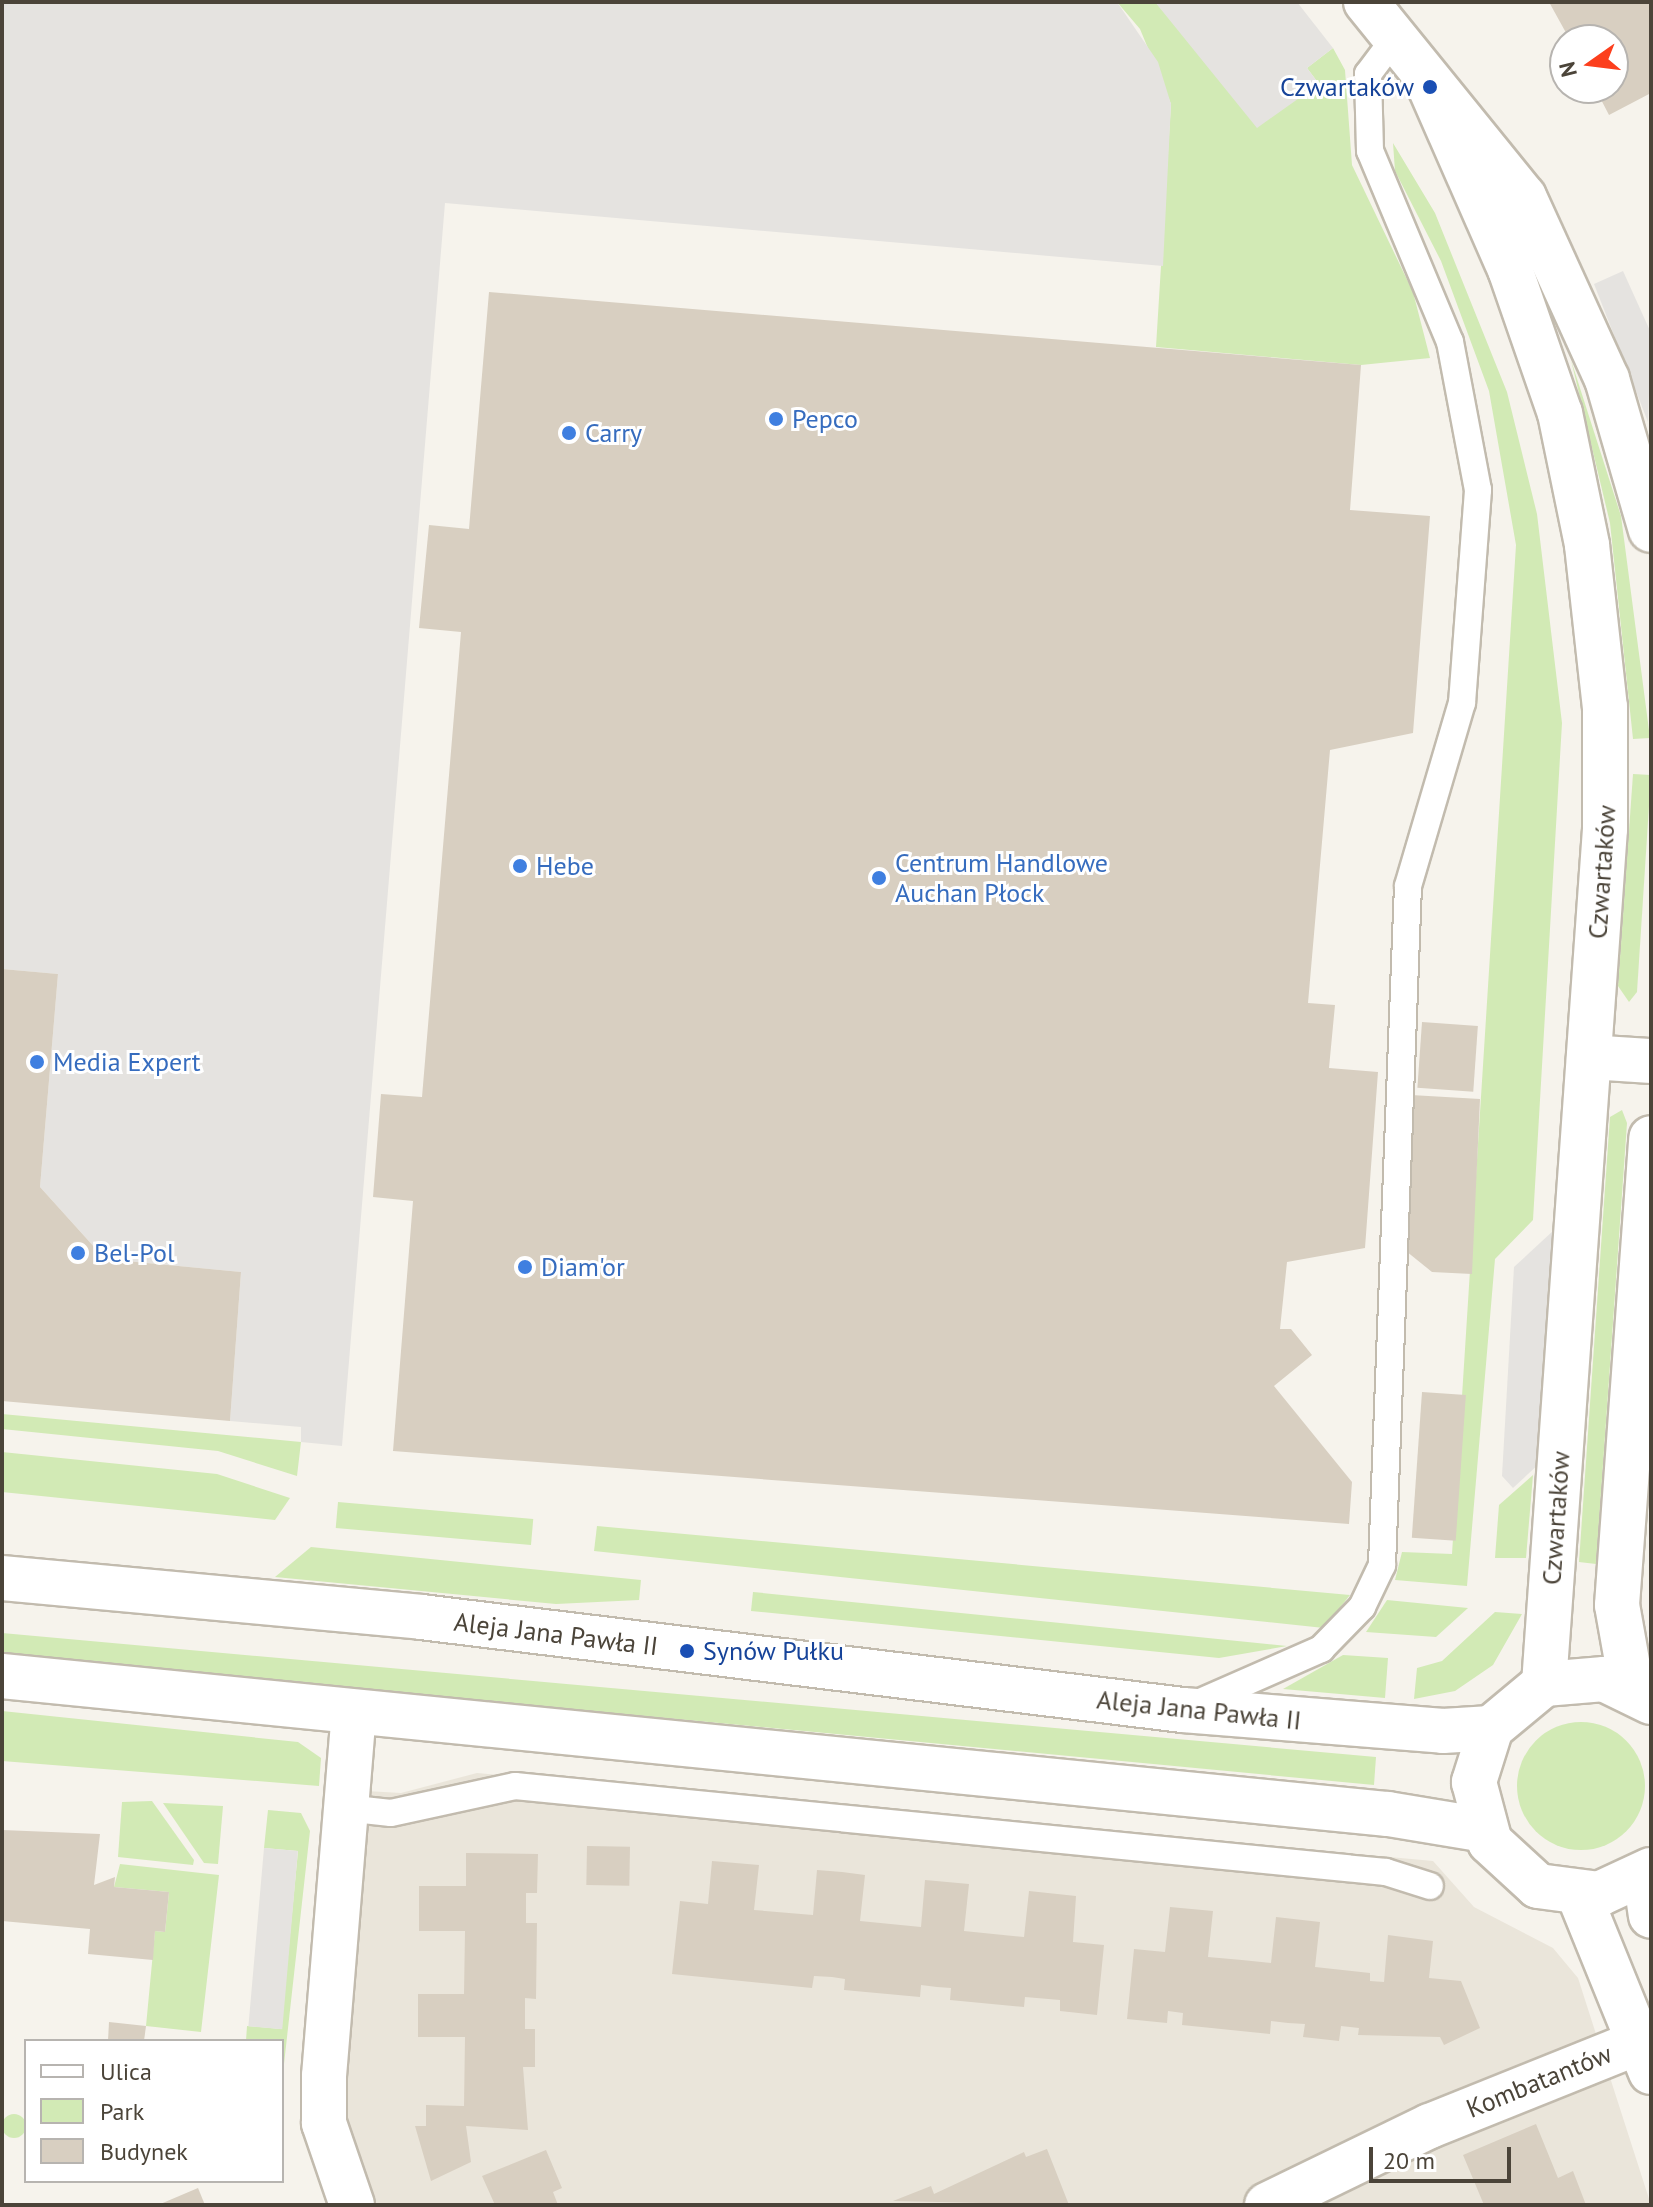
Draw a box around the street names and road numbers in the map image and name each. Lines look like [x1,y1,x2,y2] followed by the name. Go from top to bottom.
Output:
[1582,804,1622,940] street label: Czwartaków
[1536,1450,1576,1586] street label: Czwartaków
[452,1606,660,1662] street label: Aleja Jana Pawła II
[1095,1684,1303,1736] street label: Aleja Jana Pawła II
[1462,2038,1616,2124] street label: Kombatantów

